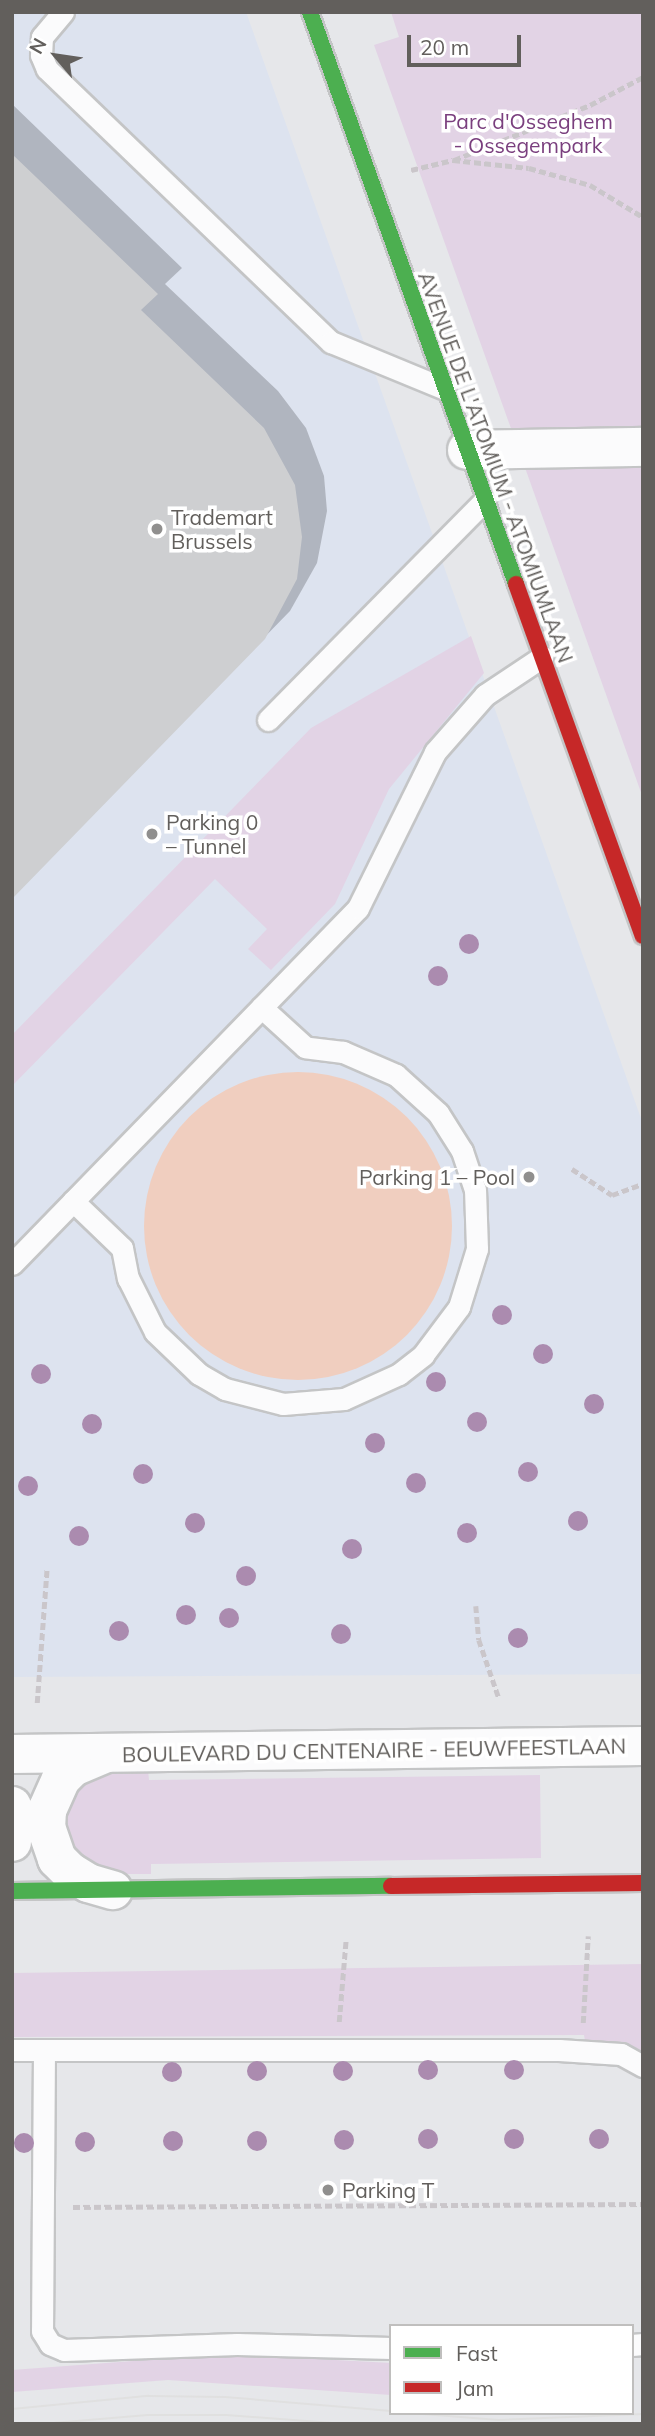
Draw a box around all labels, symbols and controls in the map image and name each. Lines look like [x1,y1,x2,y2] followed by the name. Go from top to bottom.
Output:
[21,21,91,91] north arrow
[410,21,524,65] scale bar
[24,34,52,58] text: N
[420,34,469,60] text: 20 m
[443,108,613,158] park label: Parc d'Osseghem - Ossegempark
[413,268,579,666] street label: AVENUE DE L'ATOMIUM - ATOMIUMLAAN
[171,504,273,554] place label: Trademart Brussels
[149,521,165,537] marker: Trademart Brussels
[166,809,258,859] place label: Parking 0 – Tunnel
[144,826,160,842] marker: Parking 0 – Tunnel
[359,1164,515,1190] place label: Parking 1 – Pool
[521,1169,537,1185] marker: Parking 1 – Pool
[122,1733,626,1767] street label: BOULEVARD DU CENTENAIRE - EEUWFEESTLAAN
[342,2177,434,2203] place label: Parking T
[320,2182,336,2198] marker: Parking T
[389,2324,634,2415] legend
[456,2340,498,2366] text: Fast
[456,2375,494,2401] text: Jam

